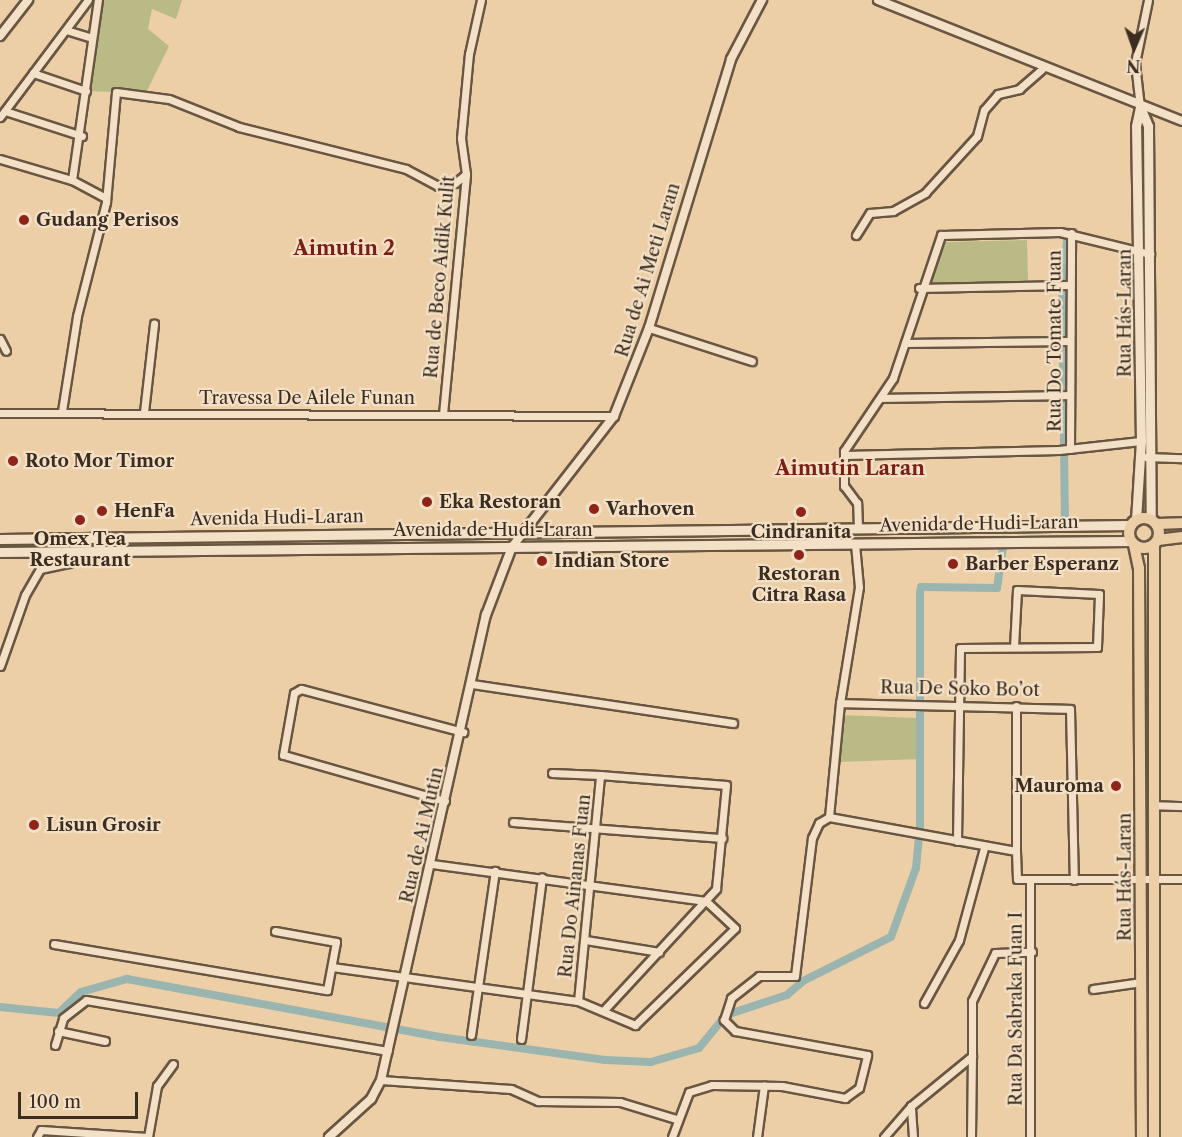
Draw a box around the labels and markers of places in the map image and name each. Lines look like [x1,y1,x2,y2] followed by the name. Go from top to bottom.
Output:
[36,209,179,231] place label: Gudang Perisos
[17,213,31,227] marker: Gudang Perisos
[25,450,175,472] place label: Roto Mor Timor
[6,454,20,468] marker: Roto Mor Timor
[439,491,561,513] place label: Eka Restoran
[420,495,434,509] marker: Eka Restoran
[606,498,695,520] place label: Varhoven
[114,500,175,522] place label: HenFa
[587,502,601,516] marker: Varhoven
[95,504,109,518] marker: HenFa
[794,505,808,519] marker: Cindranita
[73,513,87,527] marker: Omex Tea Restaurant
[751,521,851,543] place label: Cindranita
[30,529,130,572] place label: Omex Tea Restaurant
[792,548,806,562] marker: Restoran Citra Rasa
[554,550,669,572] place label: Indian Store
[965,553,1119,575] place label: Barber Esperanz
[535,554,549,568] marker: Indian Store
[946,557,960,571] marker: Barber Esperanz
[752,564,846,606] place label: Restoran Citra Rasa
[1014,775,1104,797] place label: Mauroma
[1109,779,1123,793] marker: Mauroma
[46,814,161,836] place label: Lisun Grosir
[27,818,41,832] marker: Lisun Grosir

